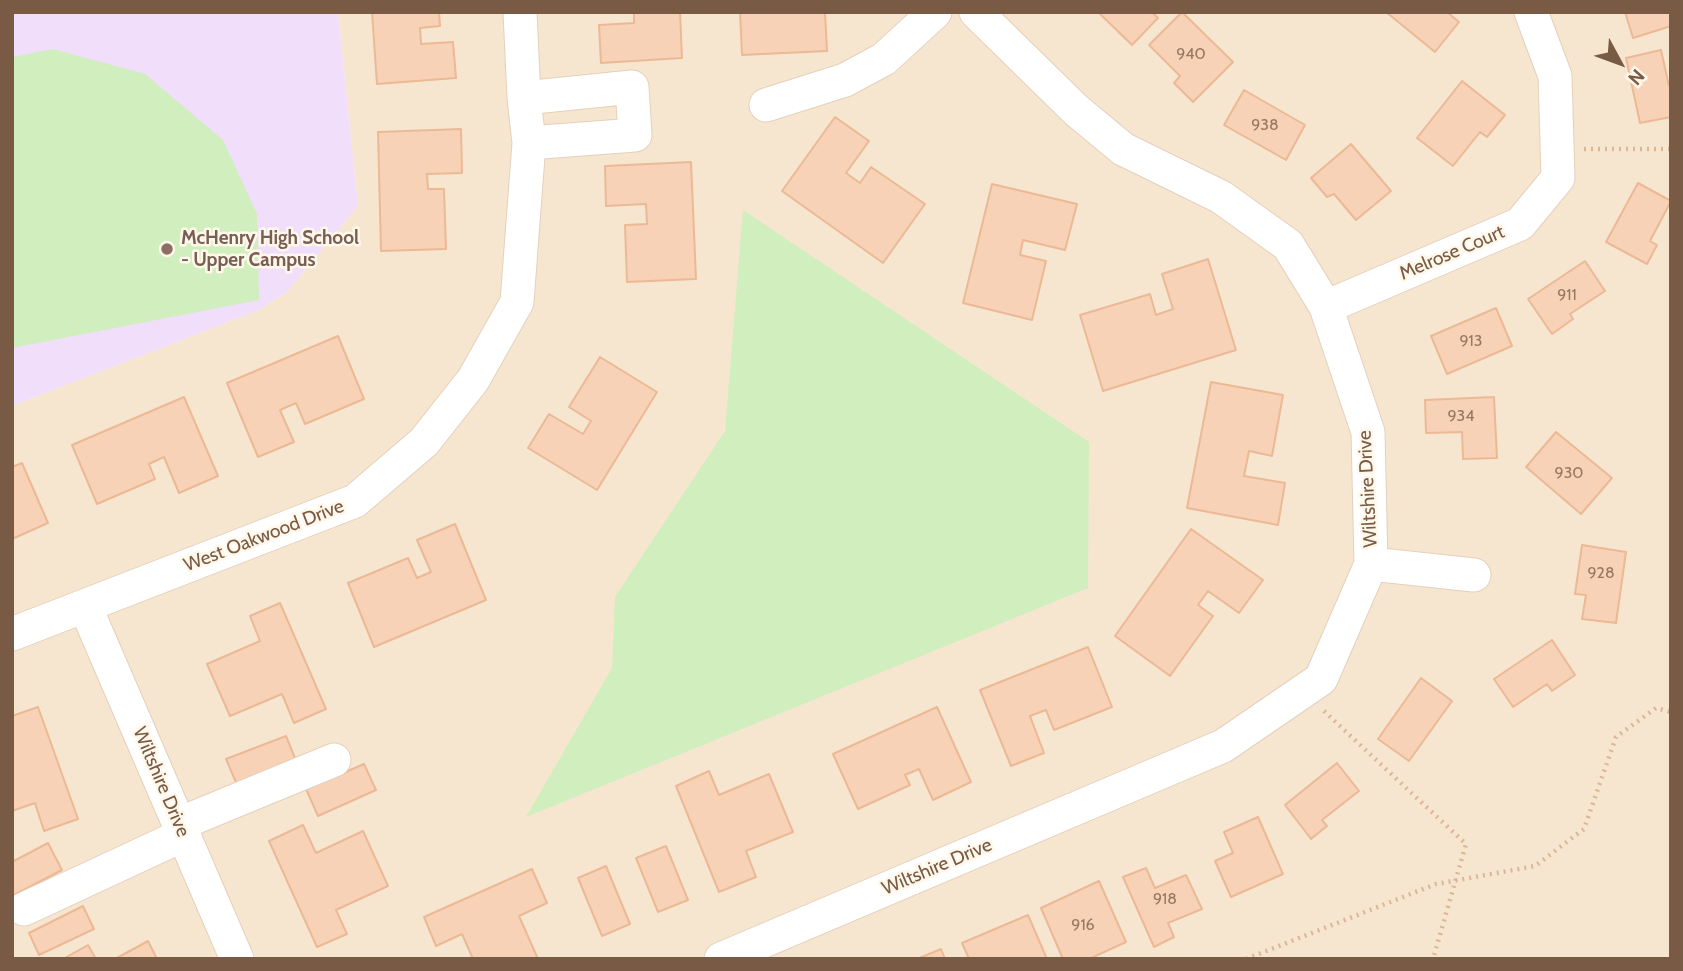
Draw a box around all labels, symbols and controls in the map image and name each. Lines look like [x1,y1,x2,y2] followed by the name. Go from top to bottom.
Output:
[1585,28,1655,98] north arrow
[1176,44,1206,64] house number: 940
[1623,64,1649,90] text: N
[1251,115,1279,135] house number: 938
[1396,221,1508,285] street label: Melrose Court
[181,227,359,271] place label: McHenry High School - Upper Campus
[159,241,175,257] marker: McHenry High School - Upper Campus
[1557,285,1577,305] house number: 911
[1460,331,1482,351] house number: 913
[1448,406,1474,426] house number: 934
[1354,430,1382,548] street label: Wiltshire Drive
[1555,463,1583,483] house number: 930
[181,495,347,577] street label: West Oakwood Drive
[1587,563,1615,583] house number: 928
[128,724,194,840] street label: Wiltshire Drive
[879,834,995,900] street label: Wiltshire Drive
[1153,889,1177,909] house number: 918
[1071,915,1095,935] house number: 916

